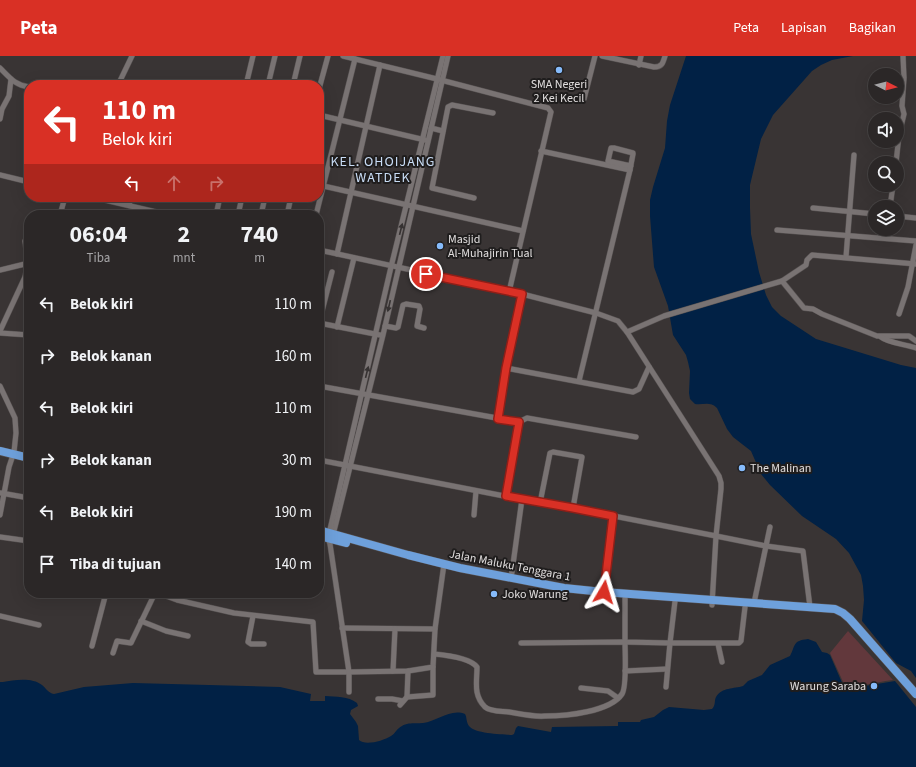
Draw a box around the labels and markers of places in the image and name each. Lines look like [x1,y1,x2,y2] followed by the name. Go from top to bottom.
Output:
[554,65,564,75] marker: SMA Negeri 2 Kei Kecil
[531,76,587,107] place label: SMA Negeri 2 Kei Kecil
[448,231,533,262] place label: Masjid Al-Muhajirin Tual
[435,241,445,251] marker: Masjid Al-Muhajirin Tual
[409,257,443,291] pin
[750,460,811,477] place label: The Malinan
[737,463,747,473] marker: The Malinan
[502,586,567,603] place label: Joko Warung
[489,589,499,599] marker: Joko Warung
[790,678,866,695] place label: Warung Saraba
[869,681,879,691] marker: Warung Saraba

